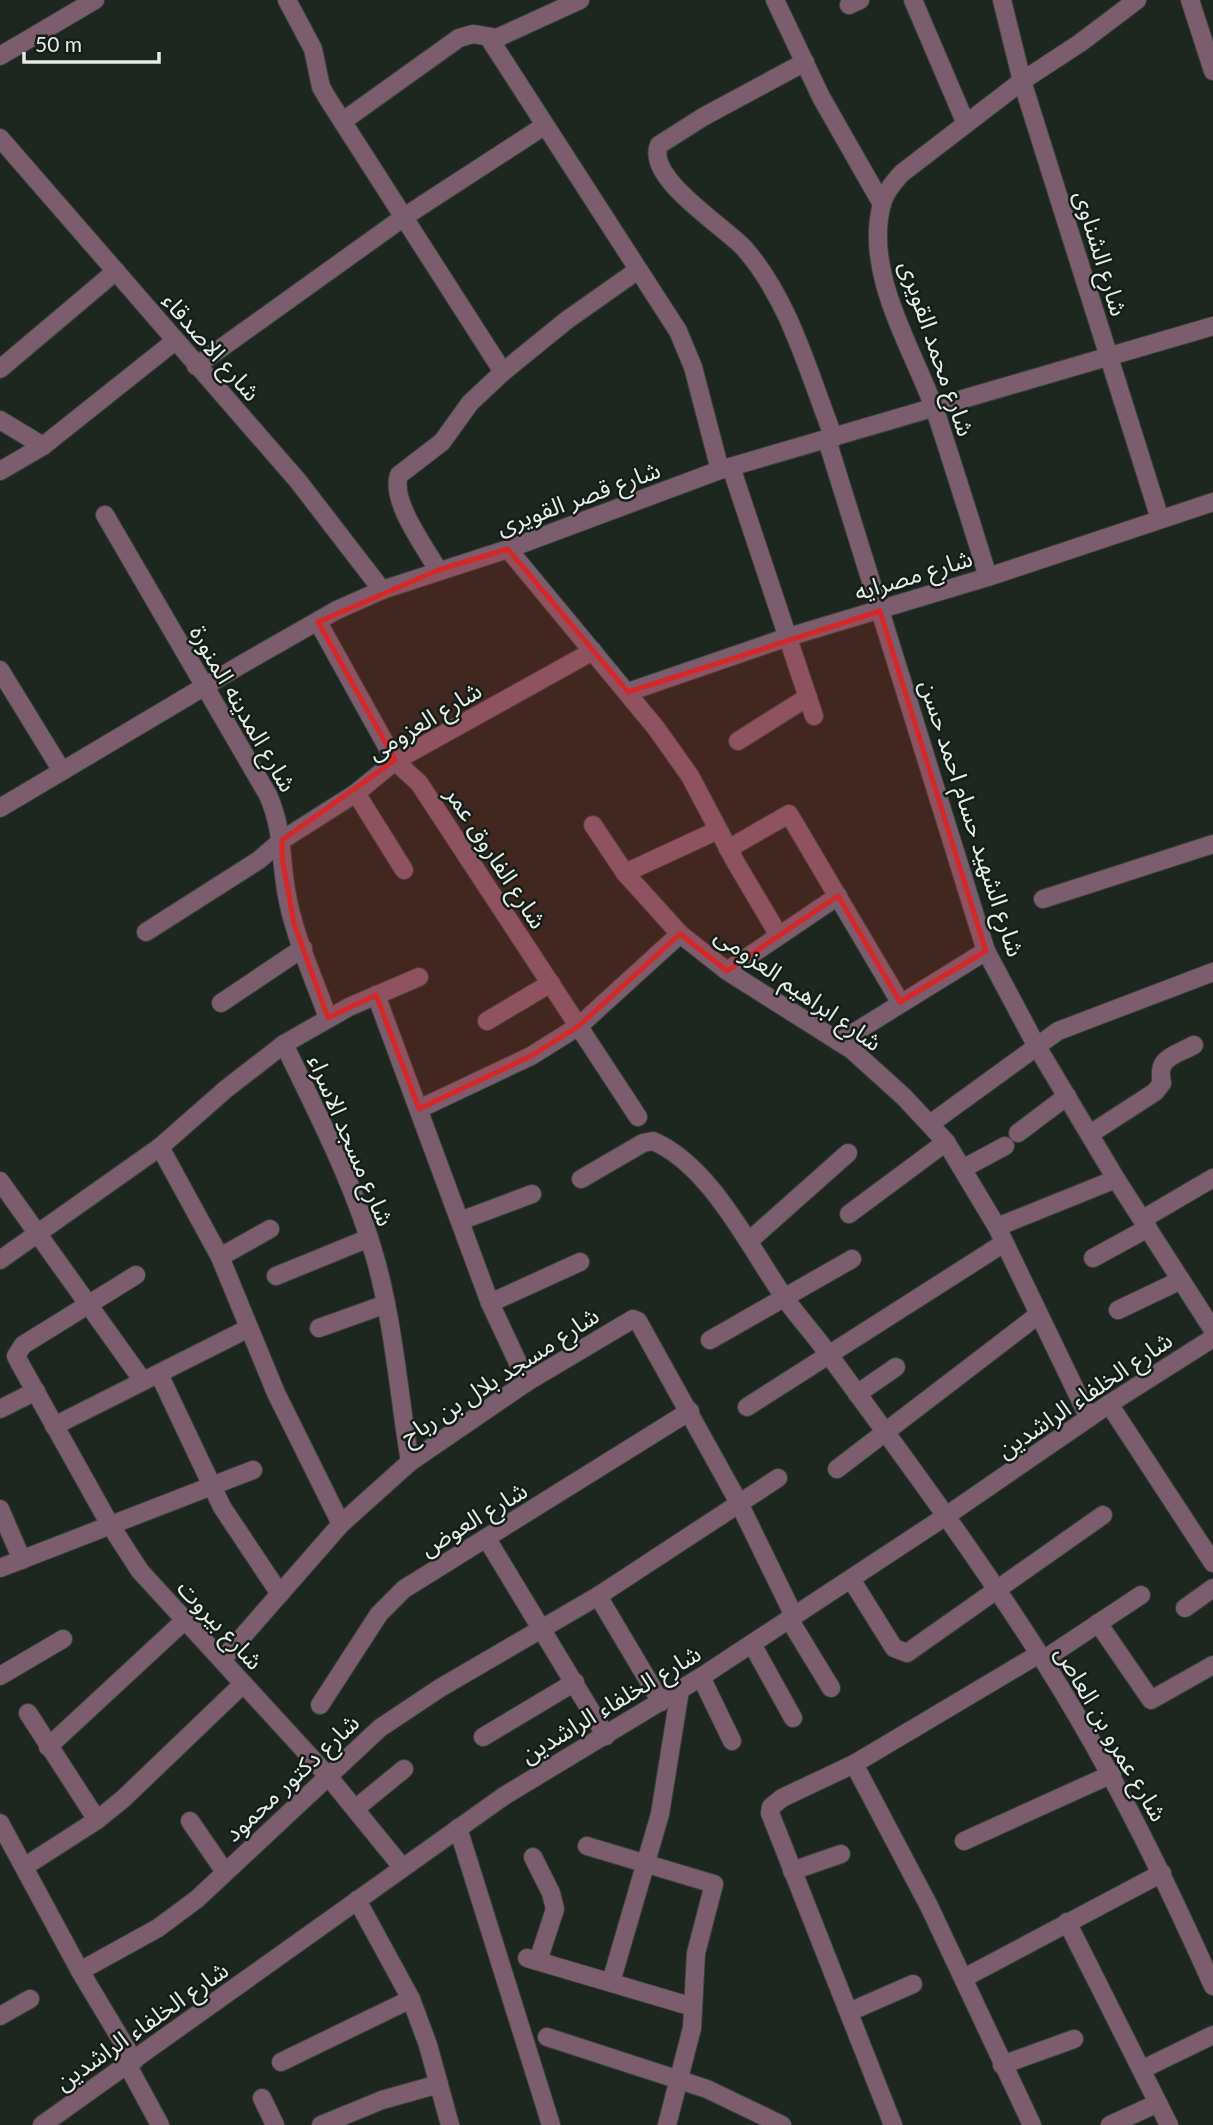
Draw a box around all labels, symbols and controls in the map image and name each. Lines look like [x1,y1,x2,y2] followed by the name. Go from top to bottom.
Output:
[24,21,159,65] scale bar
[35,31,82,56] text: 50 m
[1065,187,1135,320] street label: شارع الشناوى
[891,256,982,441] street label: شارع محمد القويرى
[154,286,267,409] street label: شارع الاصدقاء
[492,454,665,544] street label: شارع قصر القويرى
[851,542,977,609] street label: شارع مصرايه
[181,619,303,799] street label: شارع المدينه المنورة
[362,675,488,769] street label: شارع العزومى
[910,676,1031,962] street label: شارع الشهيد حسام احمد حسن
[436,780,554,936] street label: شارع الفاروق عمر
[708,920,888,1060] street label: شارع ابراهيم العزومى
[299,1050,401,1232] street label: شارع مسجد الاسراء
[394,1300,606,1453] street label: شارع مسجد بلال بن رباح
[991,1325,1179,1467] street label: شارع الخلفاء الراشدين
[414,1475,534,1565] street label: شارع العوض
[169,1573,270,1678] street label: شارع بيروت
[515,1638,707,1772] street label: شارع الخلفاء الراشدين
[1046,1640,1174,1828] street label: شارع عمرو بن العاص
[217,1707,367,1850] street label: شارع دكتور محمود
[49,1954,236,2099] street label: شارع الخلفاء الراشدين

